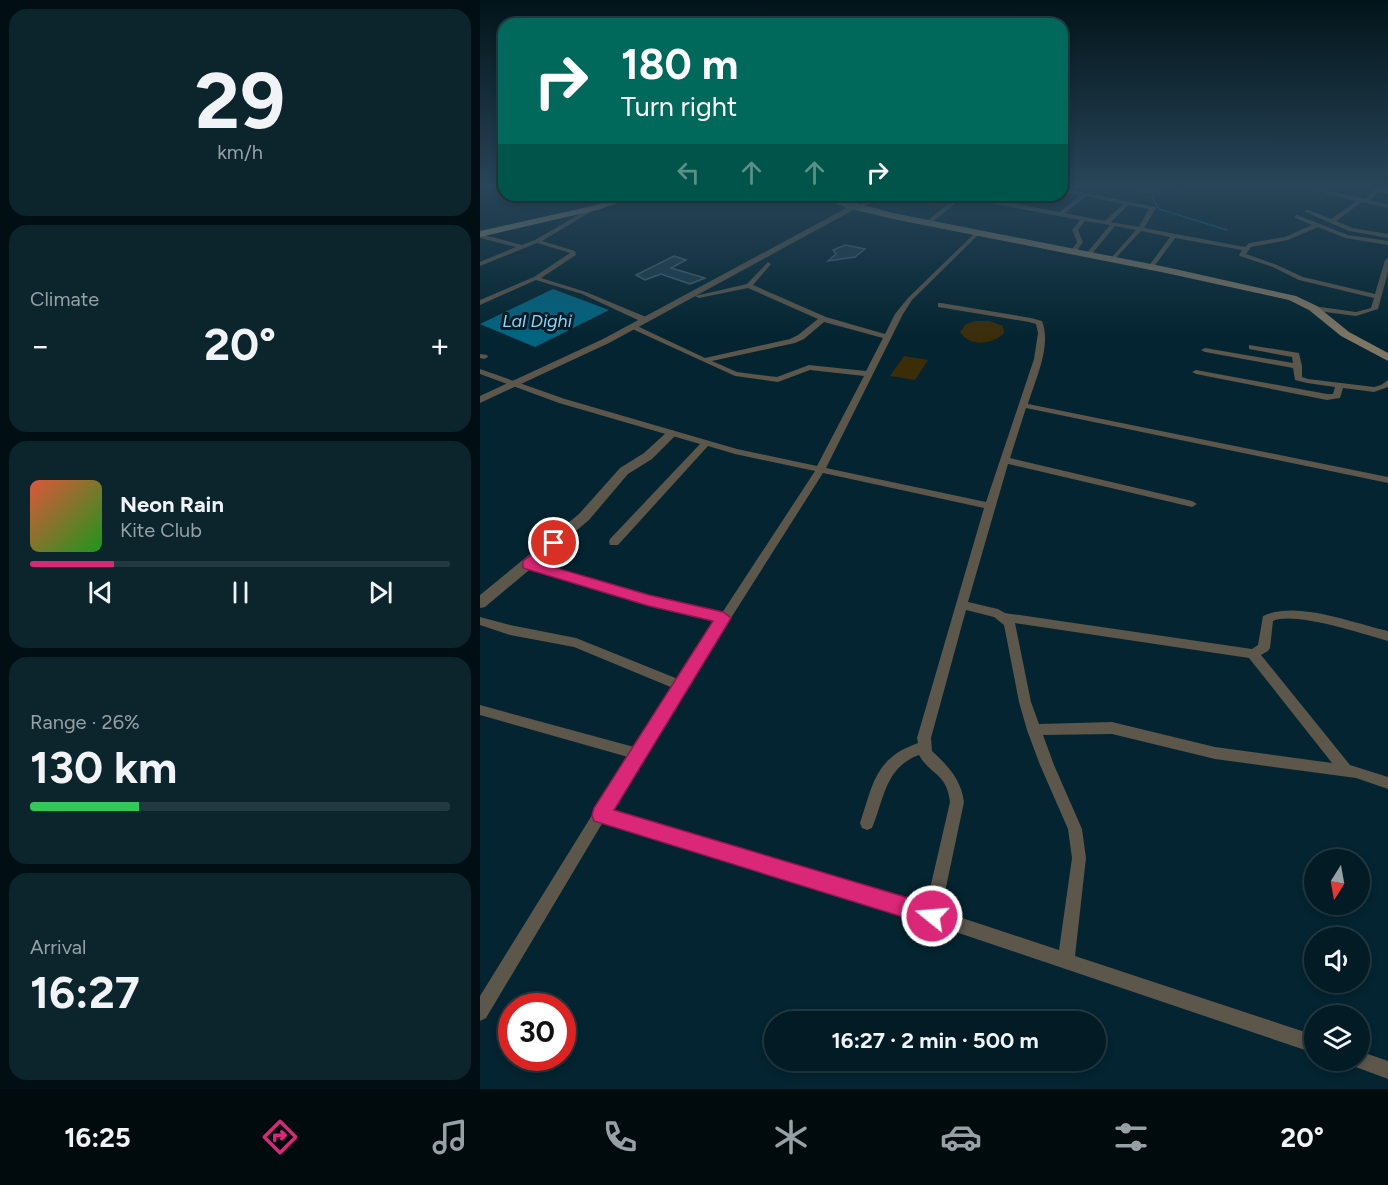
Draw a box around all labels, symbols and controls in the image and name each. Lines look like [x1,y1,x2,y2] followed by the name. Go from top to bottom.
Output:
[621,39,738,90] text: 180 m
[522,42,600,120] icon: right
[195,54,285,148] text: 29
[621,90,737,123] text: Turn right
[217,140,263,164] text: km/h
[672,156,705,189] icon: left
[735,156,768,189] icon: ahead
[798,156,831,189] icon: ahead
[861,156,894,189] icon: right
[30,287,99,311] text: Climate
[502,310,573,332] water label: Lal Dighi
[204,317,276,371] text: 20°
[30,326,51,365] text: −
[429,326,450,365] text: +
[120,491,224,518] text: Neon Rain
[528,517,579,568] pin
[120,518,202,542] text: Kite Club
[537,526,570,559] icon: arrive
[84,576,117,609] icon: previous
[224,576,257,609] icon: pause
[364,576,397,609] icon: next
[30,710,140,734] text: Range · 26%
[30,740,177,794] text: 130 km
[1304,849,1370,915] north arrow
[1304,849,1370,1071] map controls
[900,884,964,948] position arrow
[1304,927,1370,993] button: sound
[30,935,86,959] text: Arrival
[30,965,140,1019] text: 16:27
[498,993,576,1071] speed limit sign: 30
[1304,1005,1370,1071] button: layers
[831,1027,1039,1054] text: 16:27 · 2 min · 500 m
[259,1116,301,1158] icon: directions
[429,1116,471,1158] icon: music
[599,1116,641,1158] icon: phone
[770,1116,812,1158] icon: climate
[940,1116,982,1158] icon: car
[1110,1116,1152,1158] icon: filters
[64,1121,131,1154] text: 16:25
[1281,1121,1324,1154] text: 20°

